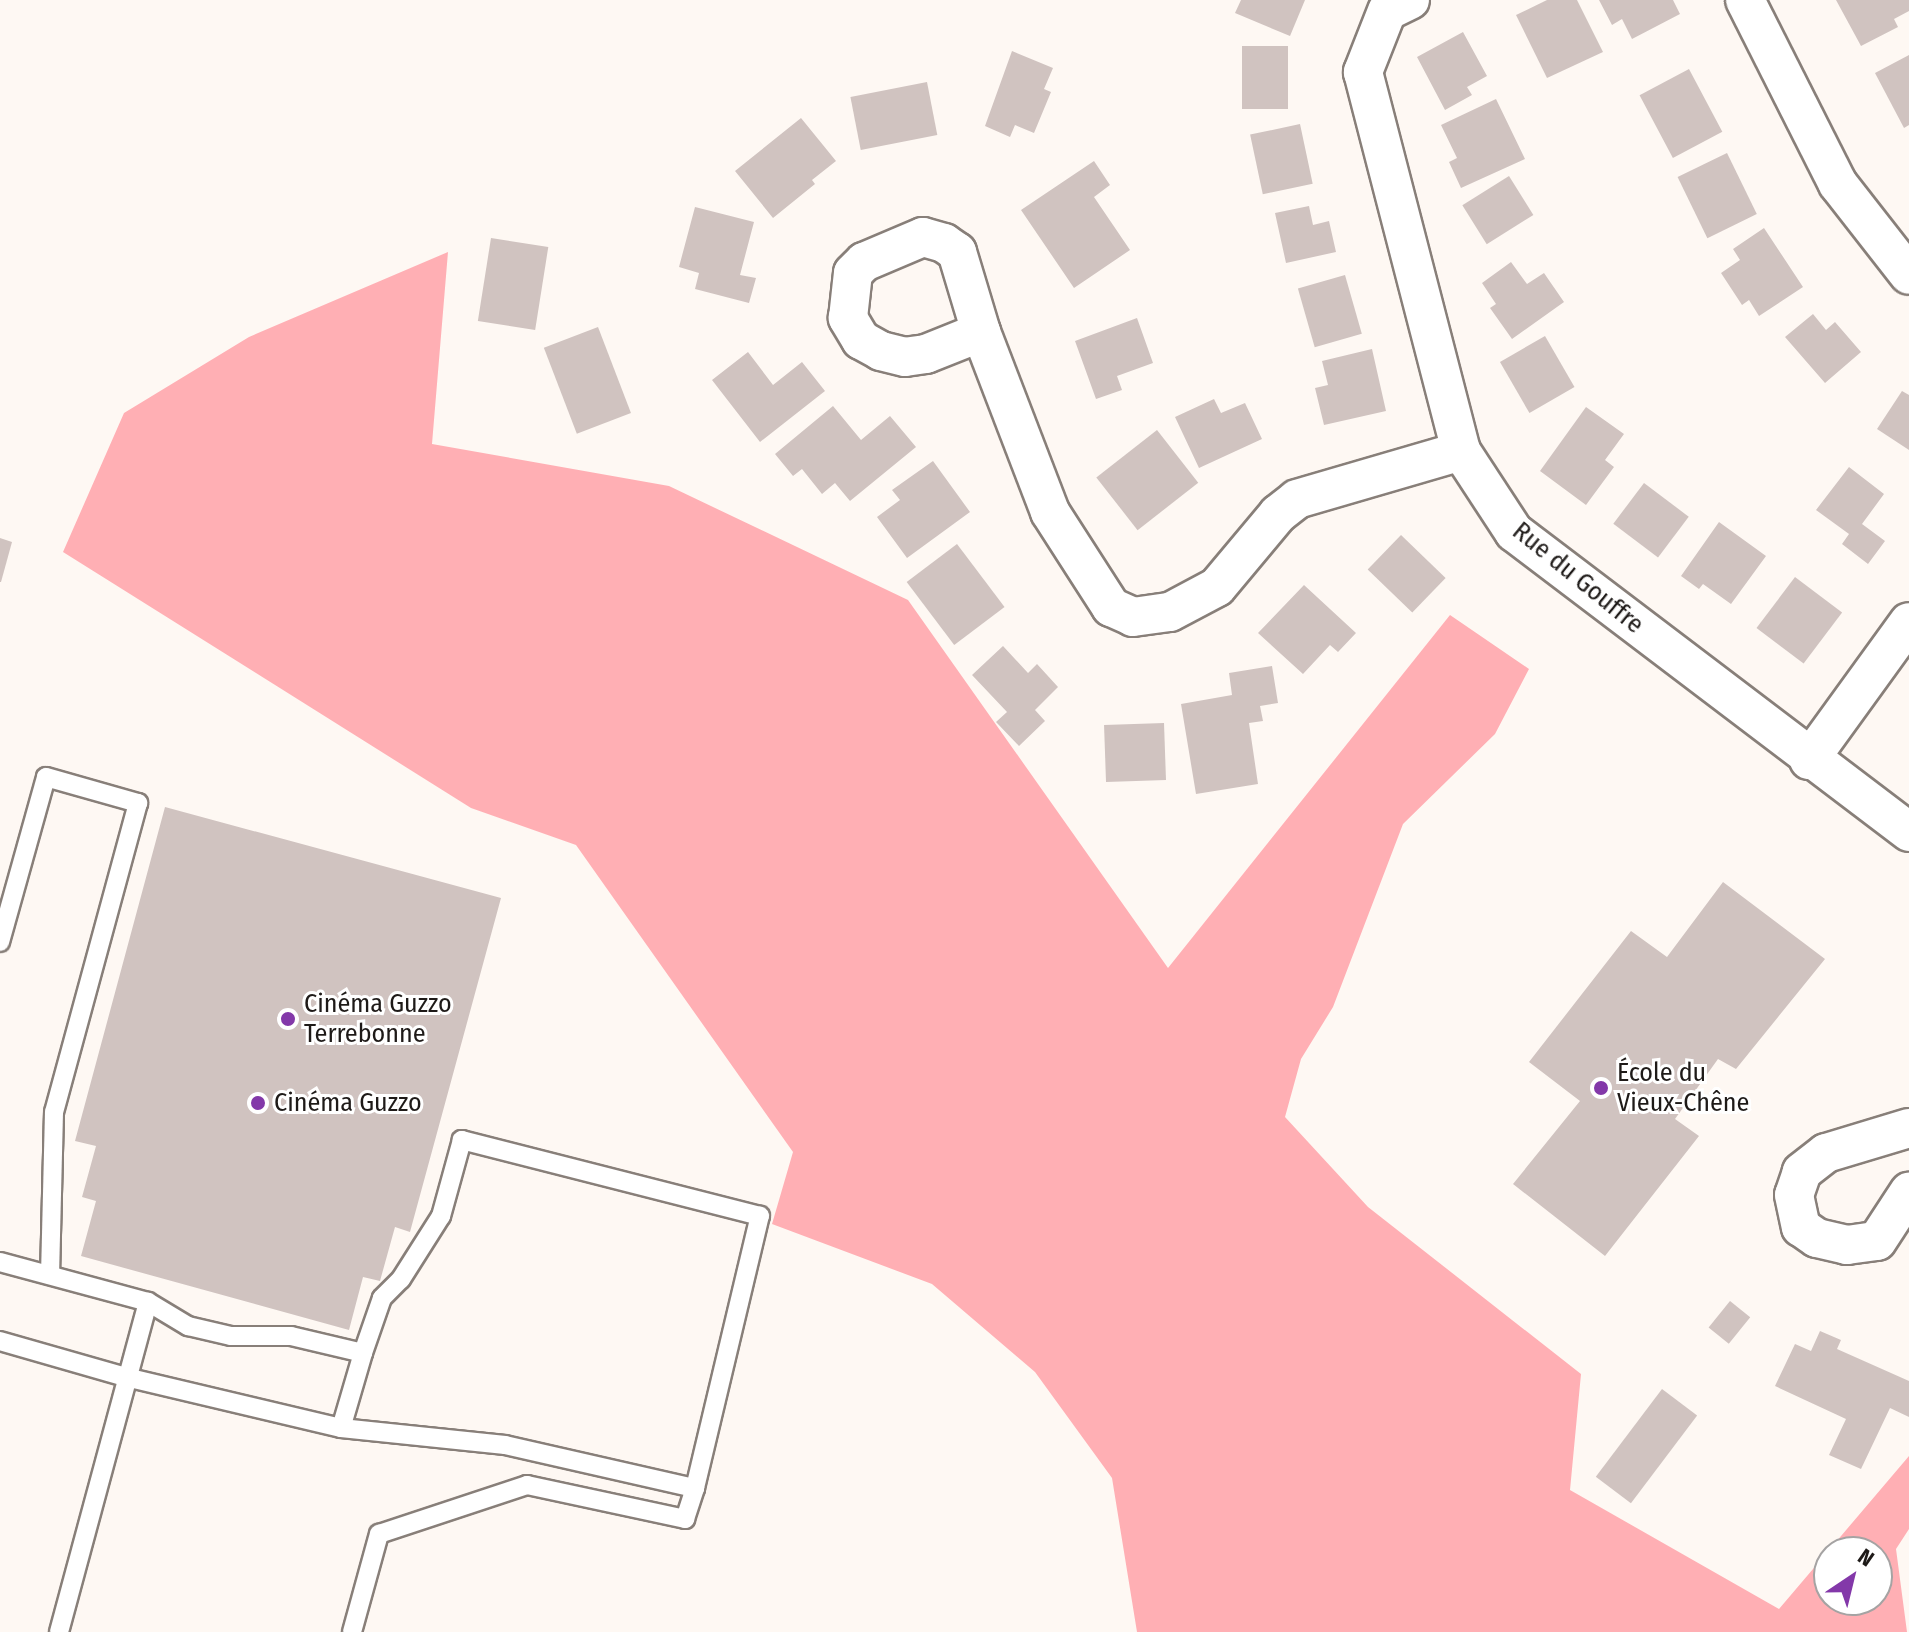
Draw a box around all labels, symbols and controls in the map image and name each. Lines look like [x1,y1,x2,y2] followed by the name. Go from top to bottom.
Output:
[1506,516,1650,640] street label: Rue du Gouffre
[304,988,452,1050] place label: Cinéma Guzzo Terrebonne
[279,1010,297,1028] marker: Cinéma Guzzo Terrebonne
[1617,1057,1749,1118] place label: École du Vieux-Chêne
[1592,1079,1610,1097] marker: École du Vieux-Chêne
[274,1087,422,1119] place label: Cinéma Guzzo
[249,1094,267,1112] marker: Cinéma Guzzo
[1813,1536,1893,1616] north arrow
[1853,1543,1879,1572] text: N

